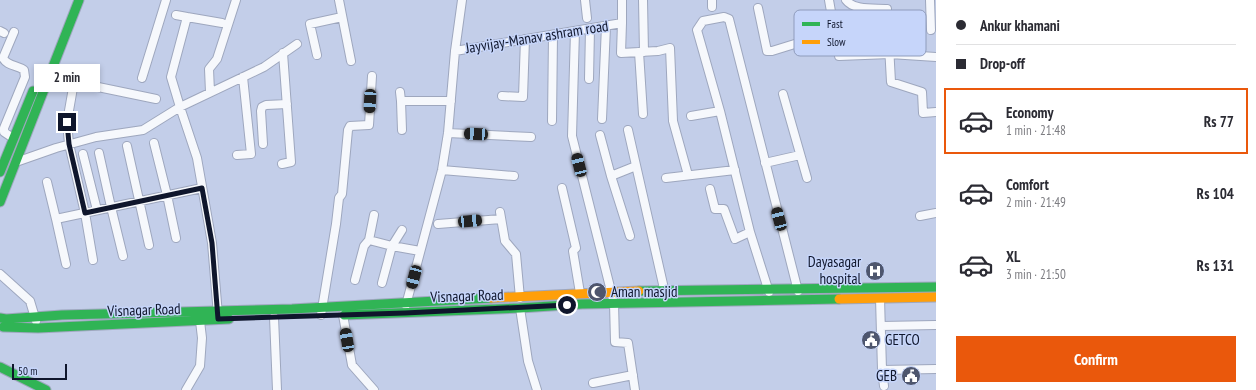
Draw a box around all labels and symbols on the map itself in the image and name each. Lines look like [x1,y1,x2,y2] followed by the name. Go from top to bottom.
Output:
[794,10,926,56] legend
[463,16,610,57] street label: Jayvijay-Manav ashram road
[827,17,843,31] text: Fast
[827,35,846,49] text: Slow
[34,64,100,92] callout: 2 min
[363,89,377,113] car
[58,113,76,131] route end
[464,127,488,141] car
[570,152,588,178] car
[770,206,788,232] car
[458,214,482,228] car
[808,252,862,288] place label: Dayasagar hospital
[864,260,886,282] hospital icon: Dayasagar hospital
[405,264,423,290] car
[586,281,608,303] mosque icon: Aman masjid
[611,282,677,301] place label: Aman masjid
[429,285,504,306] street label: Visnagar Road
[558,296,576,314] route start
[106,299,181,320] street label: Visnagar Road
[339,327,355,353] car
[860,329,882,351] public building icon: GETCO
[885,330,920,349] place label: GETCO
[12,362,67,381] scale bar
[900,365,922,387] public building icon: GEB
[876,366,897,385] place label: GEB

